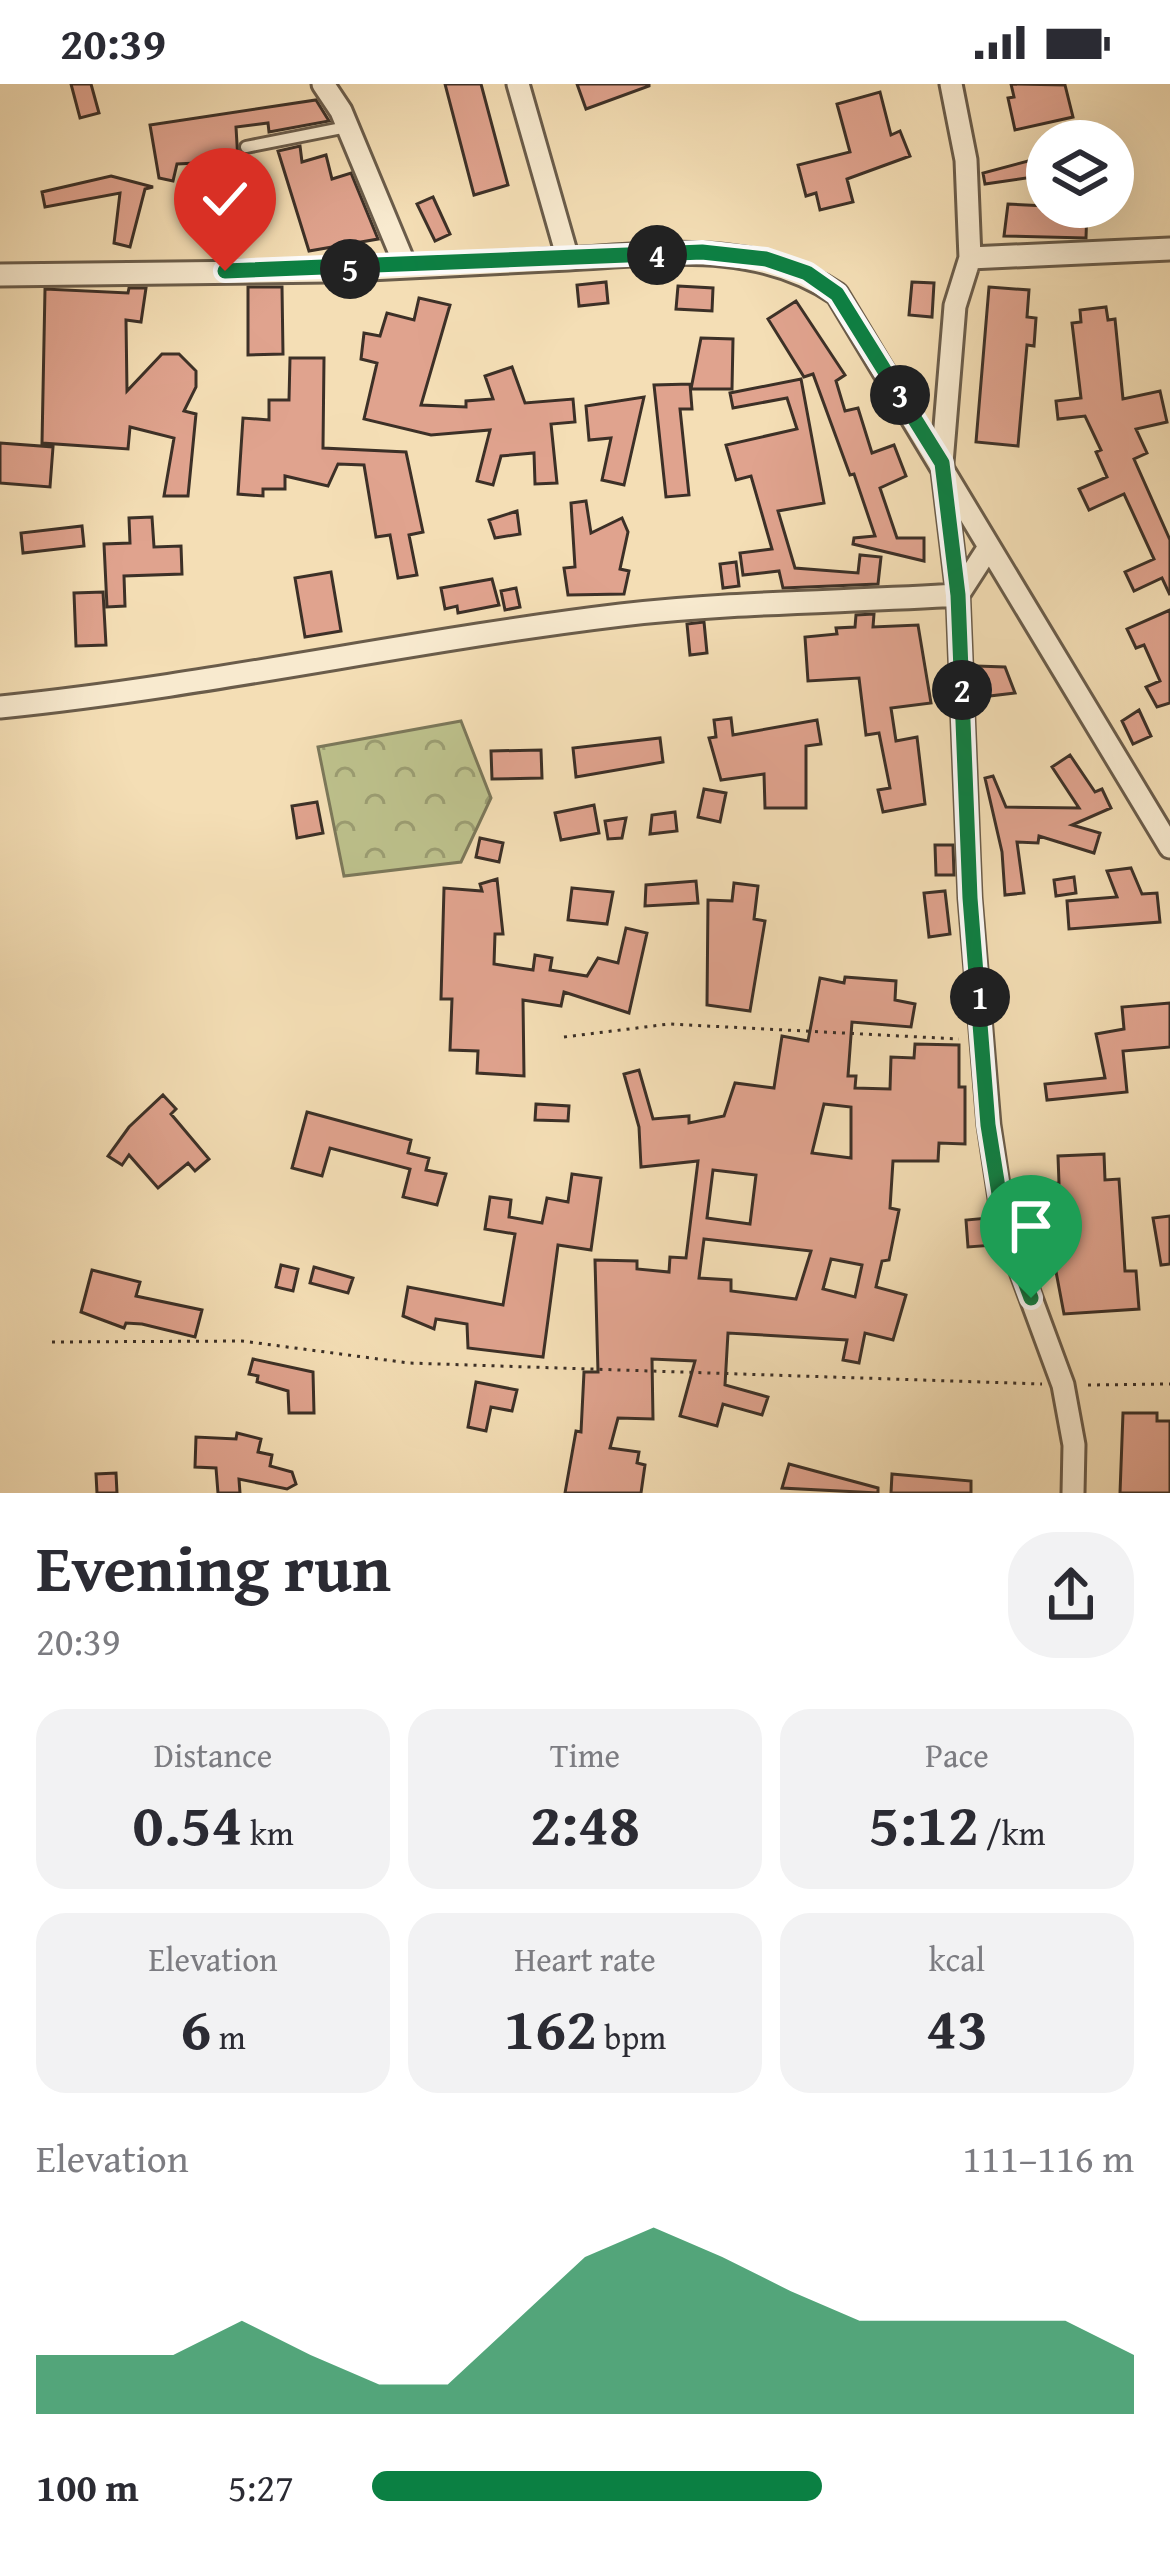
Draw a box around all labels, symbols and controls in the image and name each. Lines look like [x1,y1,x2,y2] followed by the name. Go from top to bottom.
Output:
[60,10,166,75] text: 20:39
[1026,120,1134,228] map controls
[1026,120,1134,228] button: layers
[174,148,276,271] pin
[192,166,258,232] icon: check
[627,225,687,285] pin: 4
[648,231,666,279] text: 4
[320,239,380,299] pin: 5
[341,245,359,293] text: 5
[870,365,930,425] pin: 3
[891,371,909,419] text: 3
[932,660,992,720] pin: 2
[953,666,971,714] text: 2
[950,967,1010,1027] pin: 1
[971,973,989,1021] text: 1
[980,1175,1082,1298] pin
[998,1193,1064,1259] icon: arrive
[36,1518,391,1615] text: Evening run
[1008,1532,1134,1658] button: share
[36,1612,121,1669] text: 20:39
[154,1731,272,1779] text: Distance
[550,1731,620,1779] text: Time
[925,1731,989,1779] text: Pace
[132,1779,243,1867] text: 0.54
[530,1779,640,1867] text: 2:48
[869,1779,979,1867] text: 5:12
[243,1809,294,1857] text: km
[979,1809,1045,1857] text: /km
[148,1935,278,1983] text: Elevation
[514,1935,656,1983] text: Heart rate
[929,1935,985,1983] text: kcal
[180,1983,211,2071] text: 6
[504,1983,597,2071] text: 162
[926,1983,988,2071] text: 43
[211,2013,246,2061] text: m
[597,2013,666,2061] text: bpm
[36,2129,189,2186] text: Elevation
[962,2129,1134,2186] text: 111–116 m
[36,2458,139,2515] text: 100 m
[228,2458,294,2515] text: 5:27

